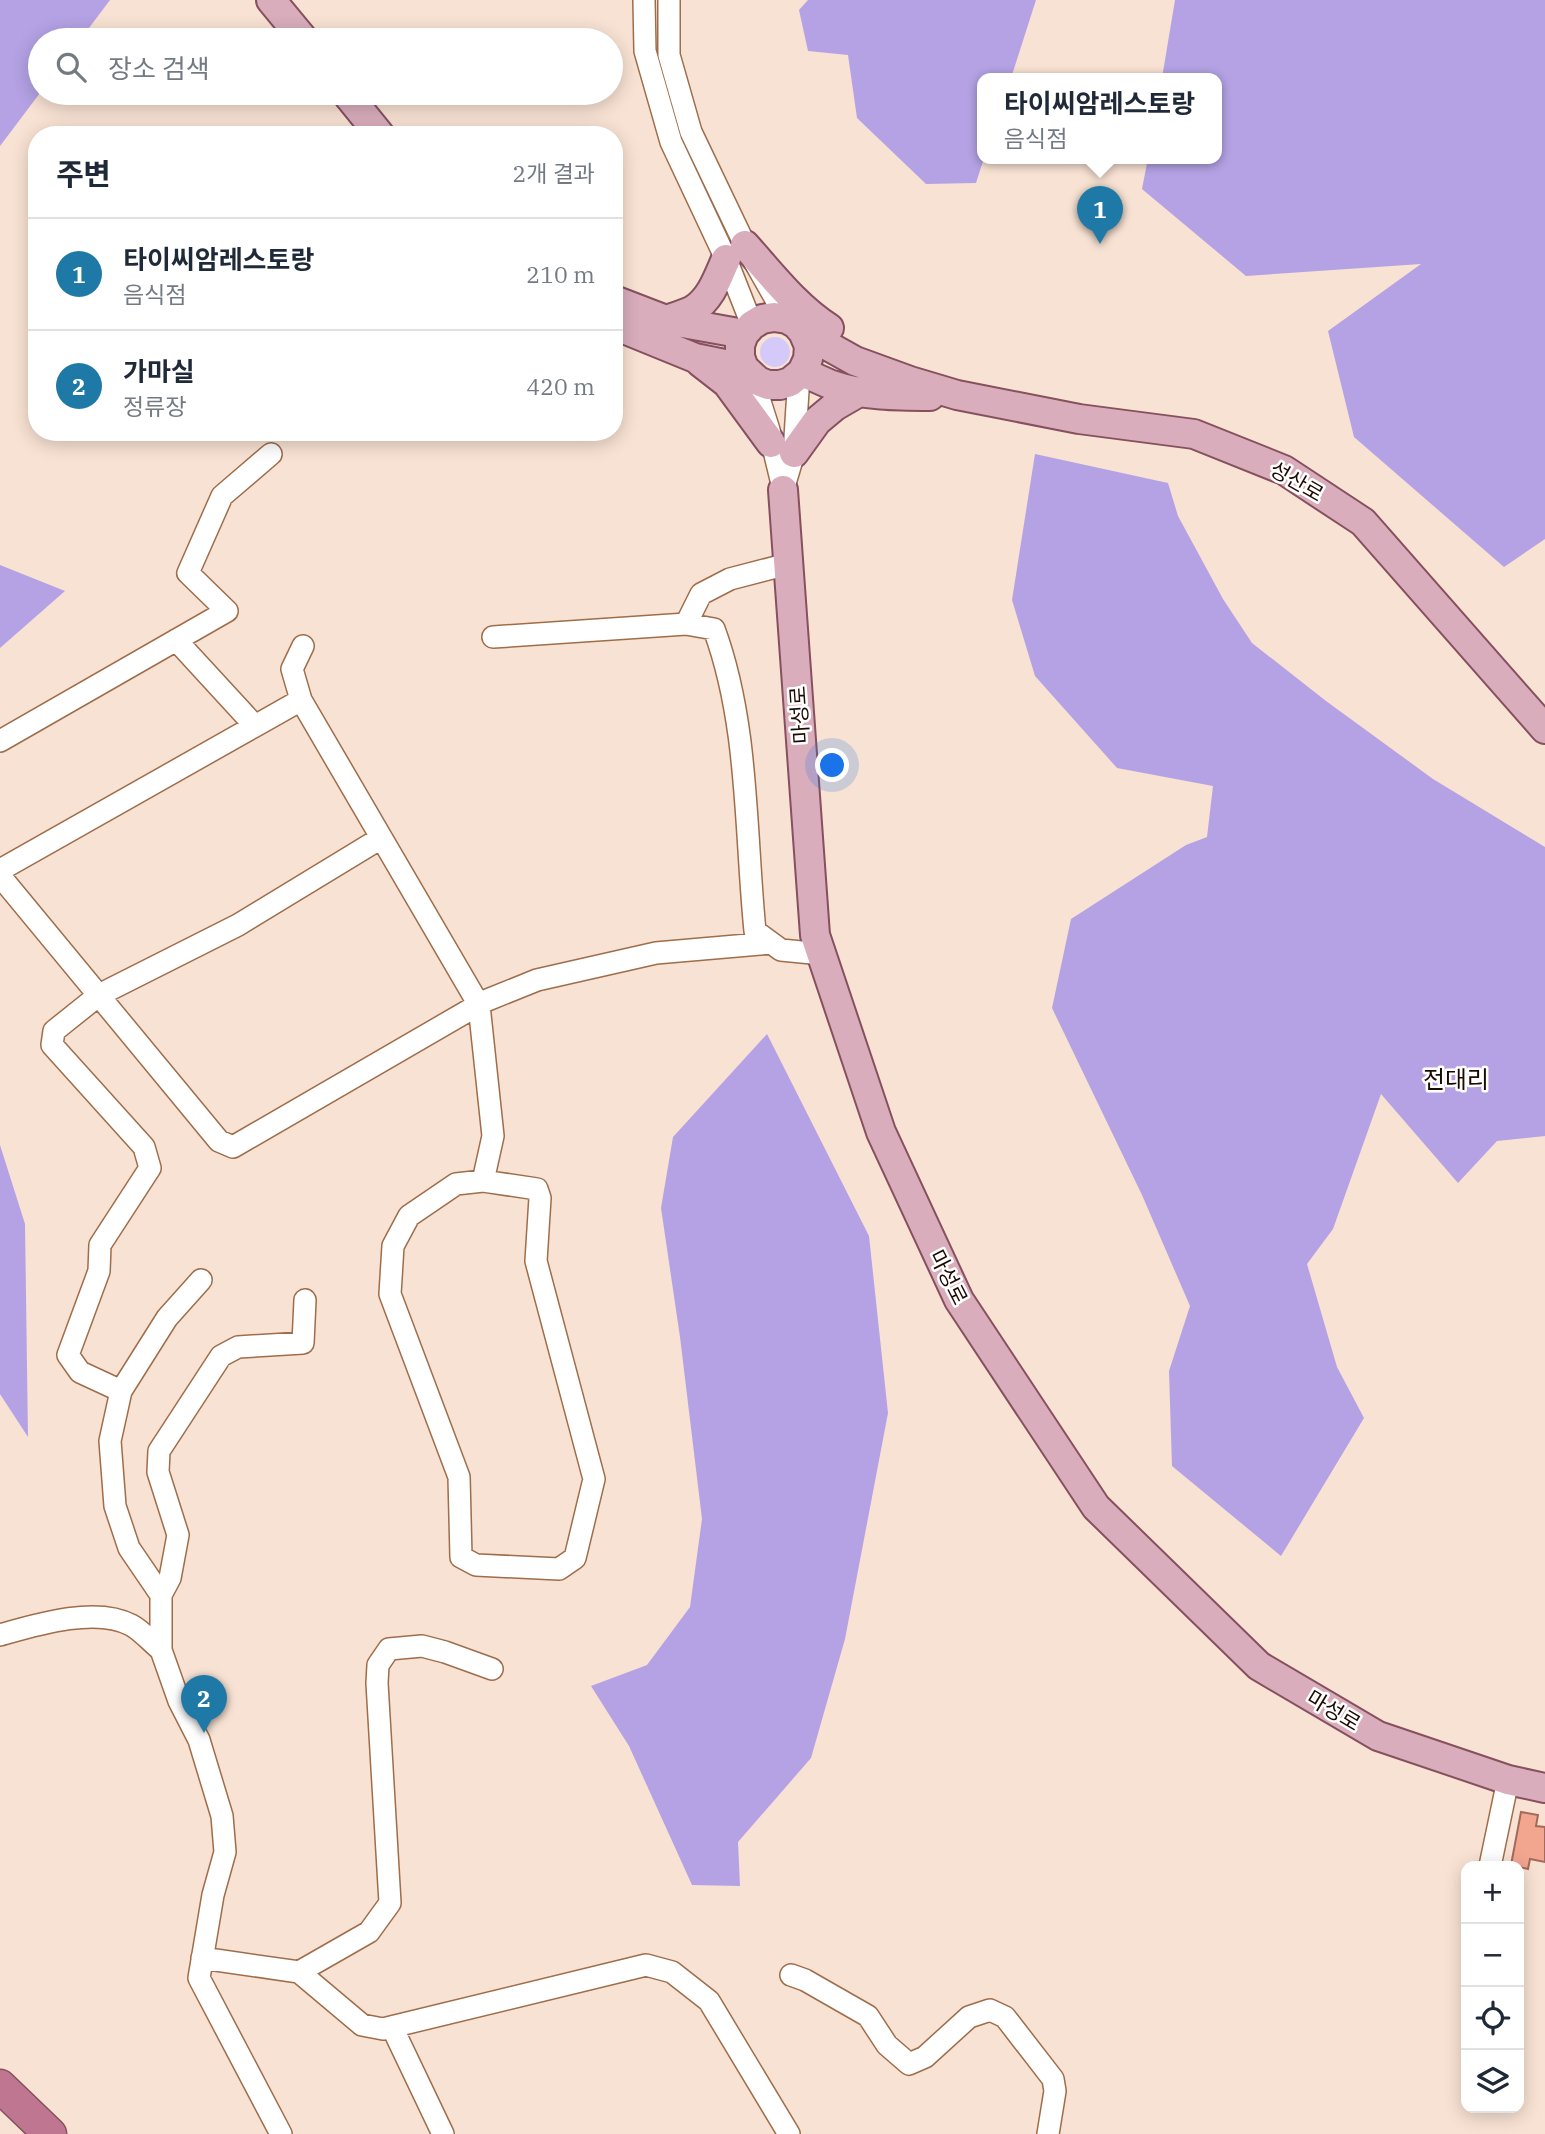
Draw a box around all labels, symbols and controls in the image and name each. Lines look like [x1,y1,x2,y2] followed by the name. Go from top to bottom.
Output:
[28,28,623,105] search box
[52,48,90,86] icon: search
[108,51,210,85] text: 장소 검색
[977,73,1222,164] popup
[1004,86,1195,120] text: 타이씨암레스토랑
[1004,123,1067,153] text: 음식점
[56,154,111,193] text: 주변
[512,158,595,188] text: 2개 결과
[1077,186,1123,244] pin: 1
[123,242,314,276] text: 타이씨암레스토랑
[72,259,86,289] text: 1
[526,259,595,289] text: 210 m
[123,279,186,309] text: 음식점
[123,354,195,388] text: 가마실
[72,371,86,401] text: 2
[526,371,595,401] text: 420 m
[123,391,186,421] text: 정류장
[1265,454,1329,508] street label: 성산로
[783,685,815,745] street label: 마성로
[815,748,849,782] your location
[1423,1063,1489,1095] district label: 전대리
[923,1245,975,1309] street label: 마성로
[181,1675,227,1733] pin: 2
[1302,1683,1366,1737] street label: 마성로
[1461,1861,1524,2113] map controls
[1461,1861,1524,1924] button: +
[1461,1924,1524,1987] button: −
[1461,1987,1524,2050] button: locate
[1461,2050,1524,2113] button: layers

